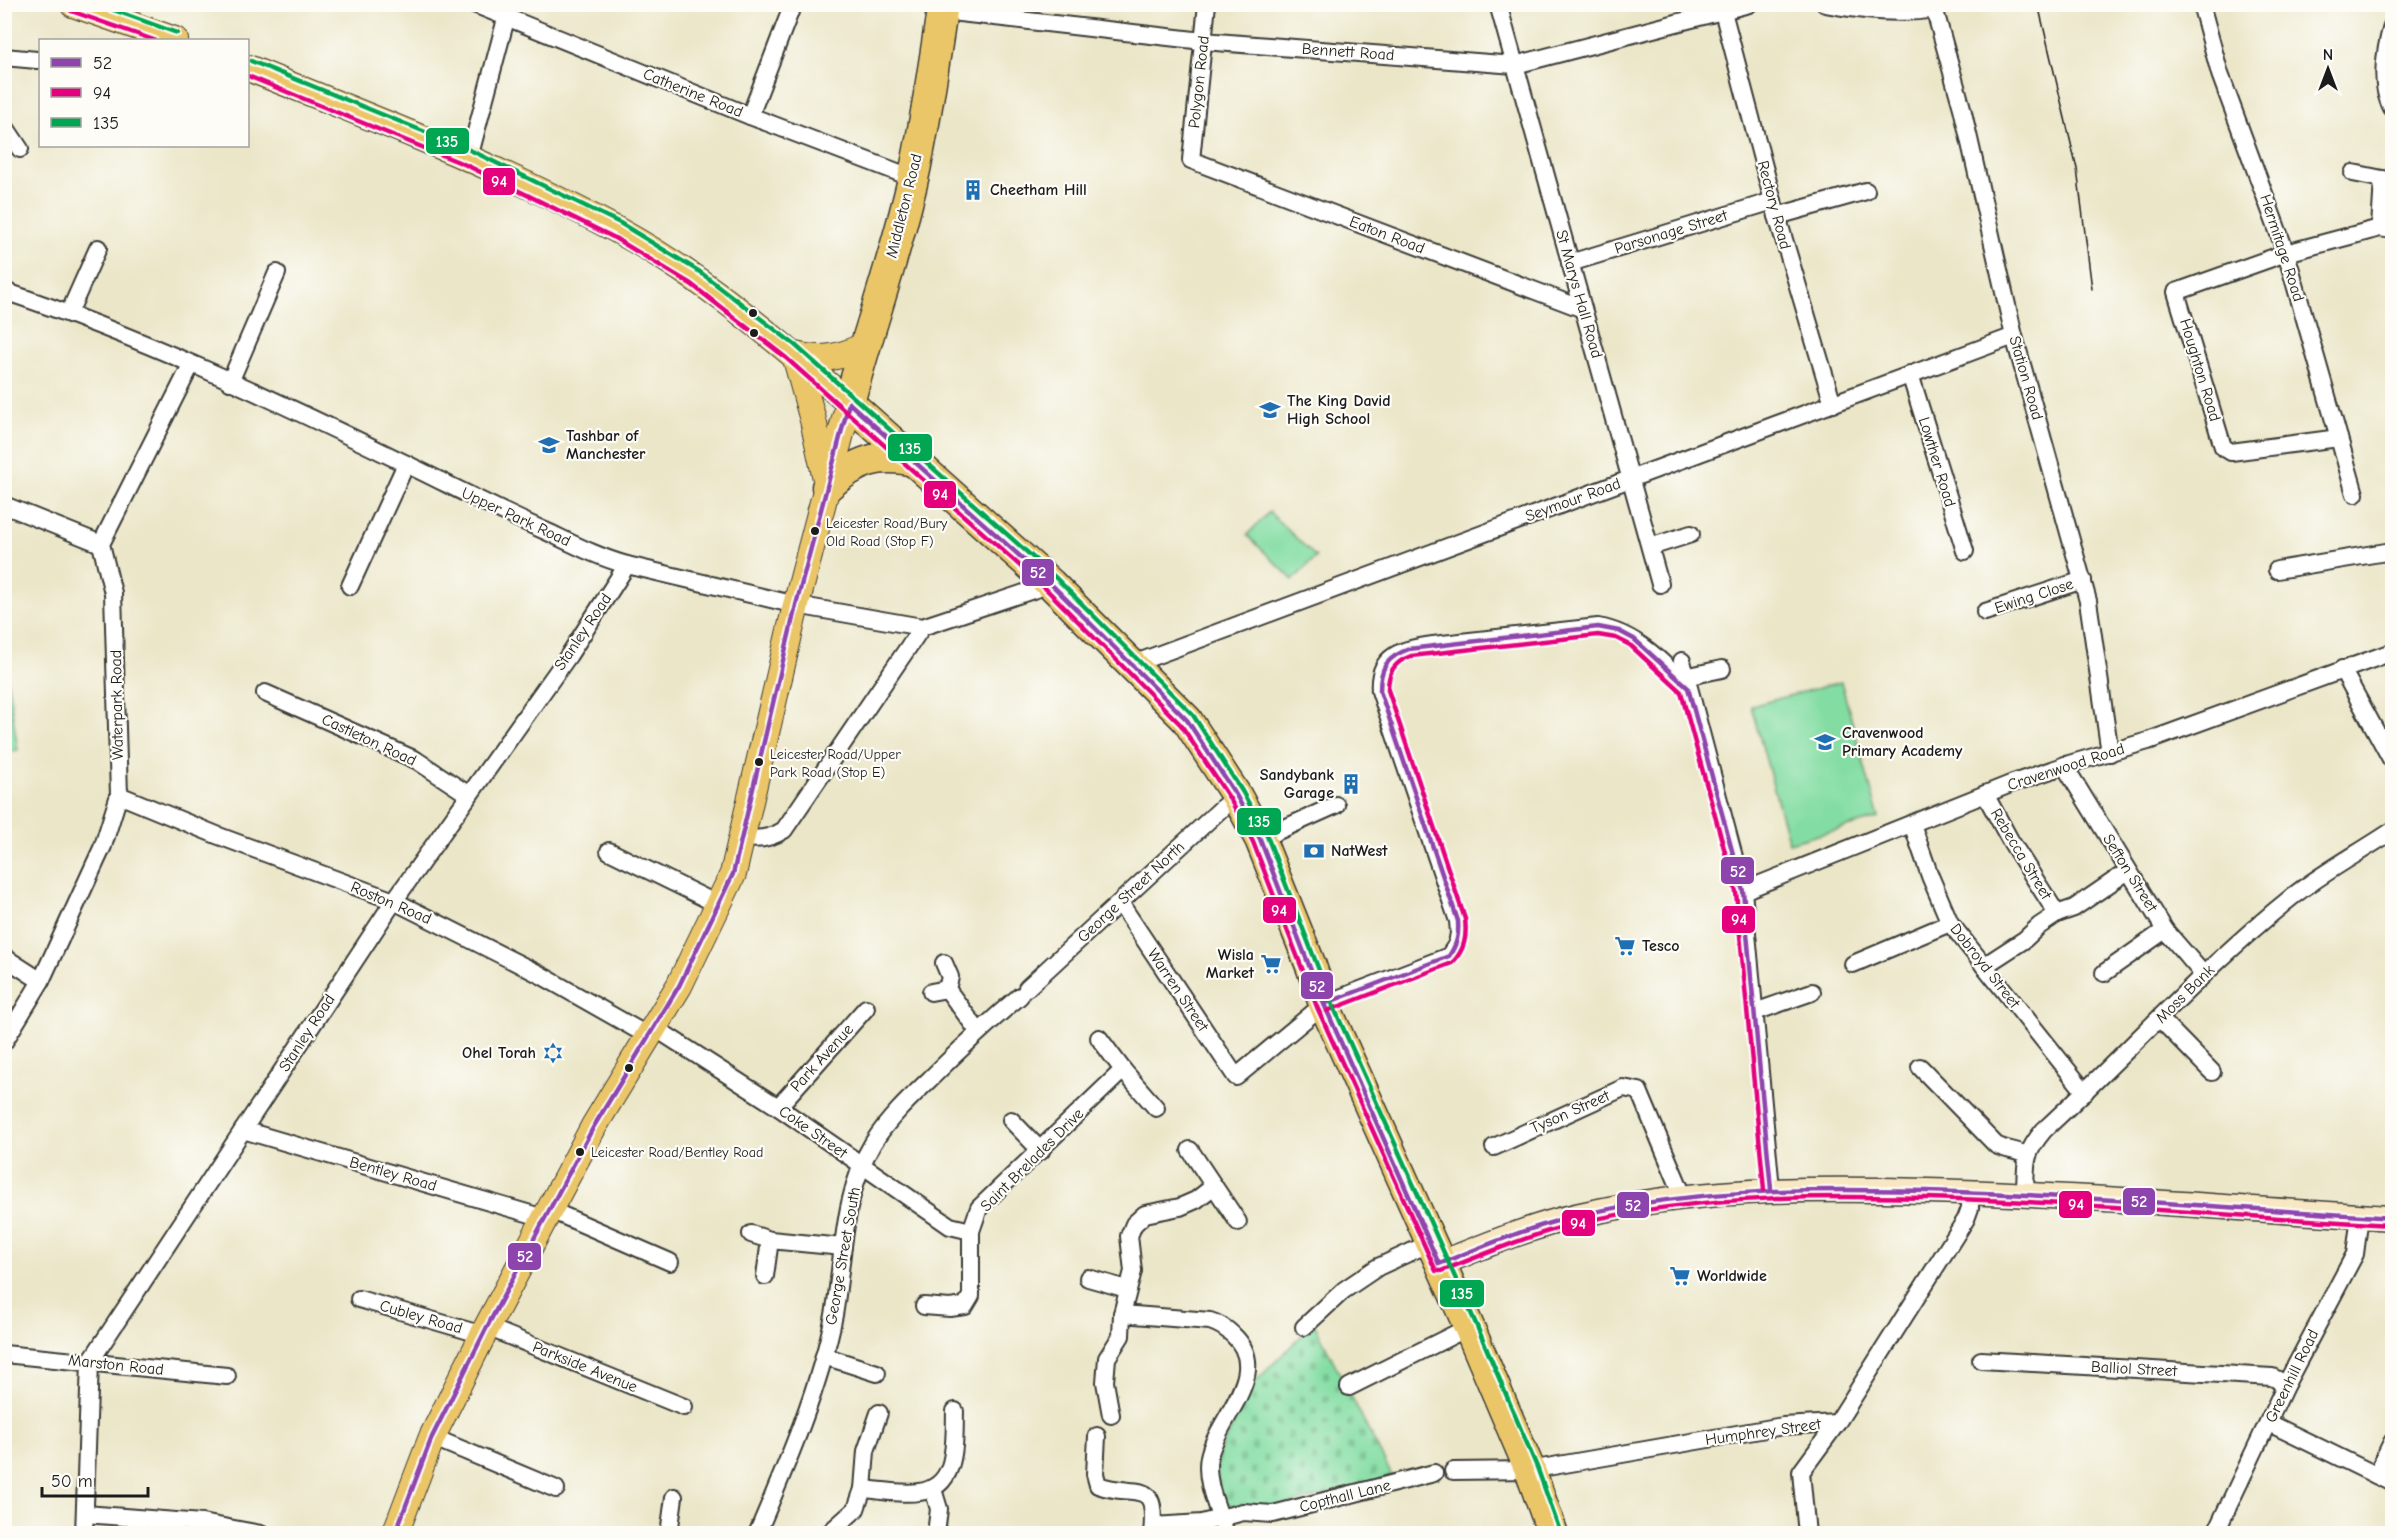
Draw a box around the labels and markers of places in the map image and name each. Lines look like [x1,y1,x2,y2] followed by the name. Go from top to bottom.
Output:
[961,178,985,202] building icon: Cheetham Hill
[990,181,1087,199] place label: Cheetham Hill
[747,307,759,319] unlabelled marker
[748,327,760,339] unlabelled marker
[1287,392,1391,428] place label: The King David High School
[1258,398,1282,422] school or university icon: The King David High School
[566,427,646,463] place label: Tashbar of Manchester
[537,433,561,457] school or university icon: Tashbar of Manchester
[826,515,948,550] place label: Leicester Road/Bury Old Road (Stop F)
[809,525,821,537] marker: Leicester Road/Bury Old Road (Stop F)
[1842,724,1963,760] place label: Cravenwood Primary Academy
[1813,730,1837,754] school or university icon: Cravenwood Primary Academy
[770,746,901,781] place label: Leicester Road/Upper Park Road (Stop E)
[753,756,765,768] marker: Leicester Road/Upper Park Road (Stop E)
[1260,766,1334,802] place label: Sandybank Garage
[1339,772,1363,796] building icon: Sandybank Garage
[1302,839,1326,863] bank icon: NatWest
[1331,842,1388,860] place label: NatWest
[1613,934,1637,958] supermarket icon: Tesco
[1642,937,1680,955] place label: Tesco
[1206,946,1255,982] place label: Wisla Market
[1259,952,1283,976] supermarket icon: Wisla Market
[541,1041,565,1065] synagogue icon: Ohel Torah
[462,1044,536,1062] place label: Ohel Torah
[623,1062,635,1074] unlabelled marker
[591,1144,763,1161] place label: Leicester Road/Bentley Road
[574,1146,586,1158] marker: Leicester Road/Bentley Road
[1668,1264,1692,1288] supermarket icon: Worldwide
[1697,1267,1767,1285] place label: Worldwide

